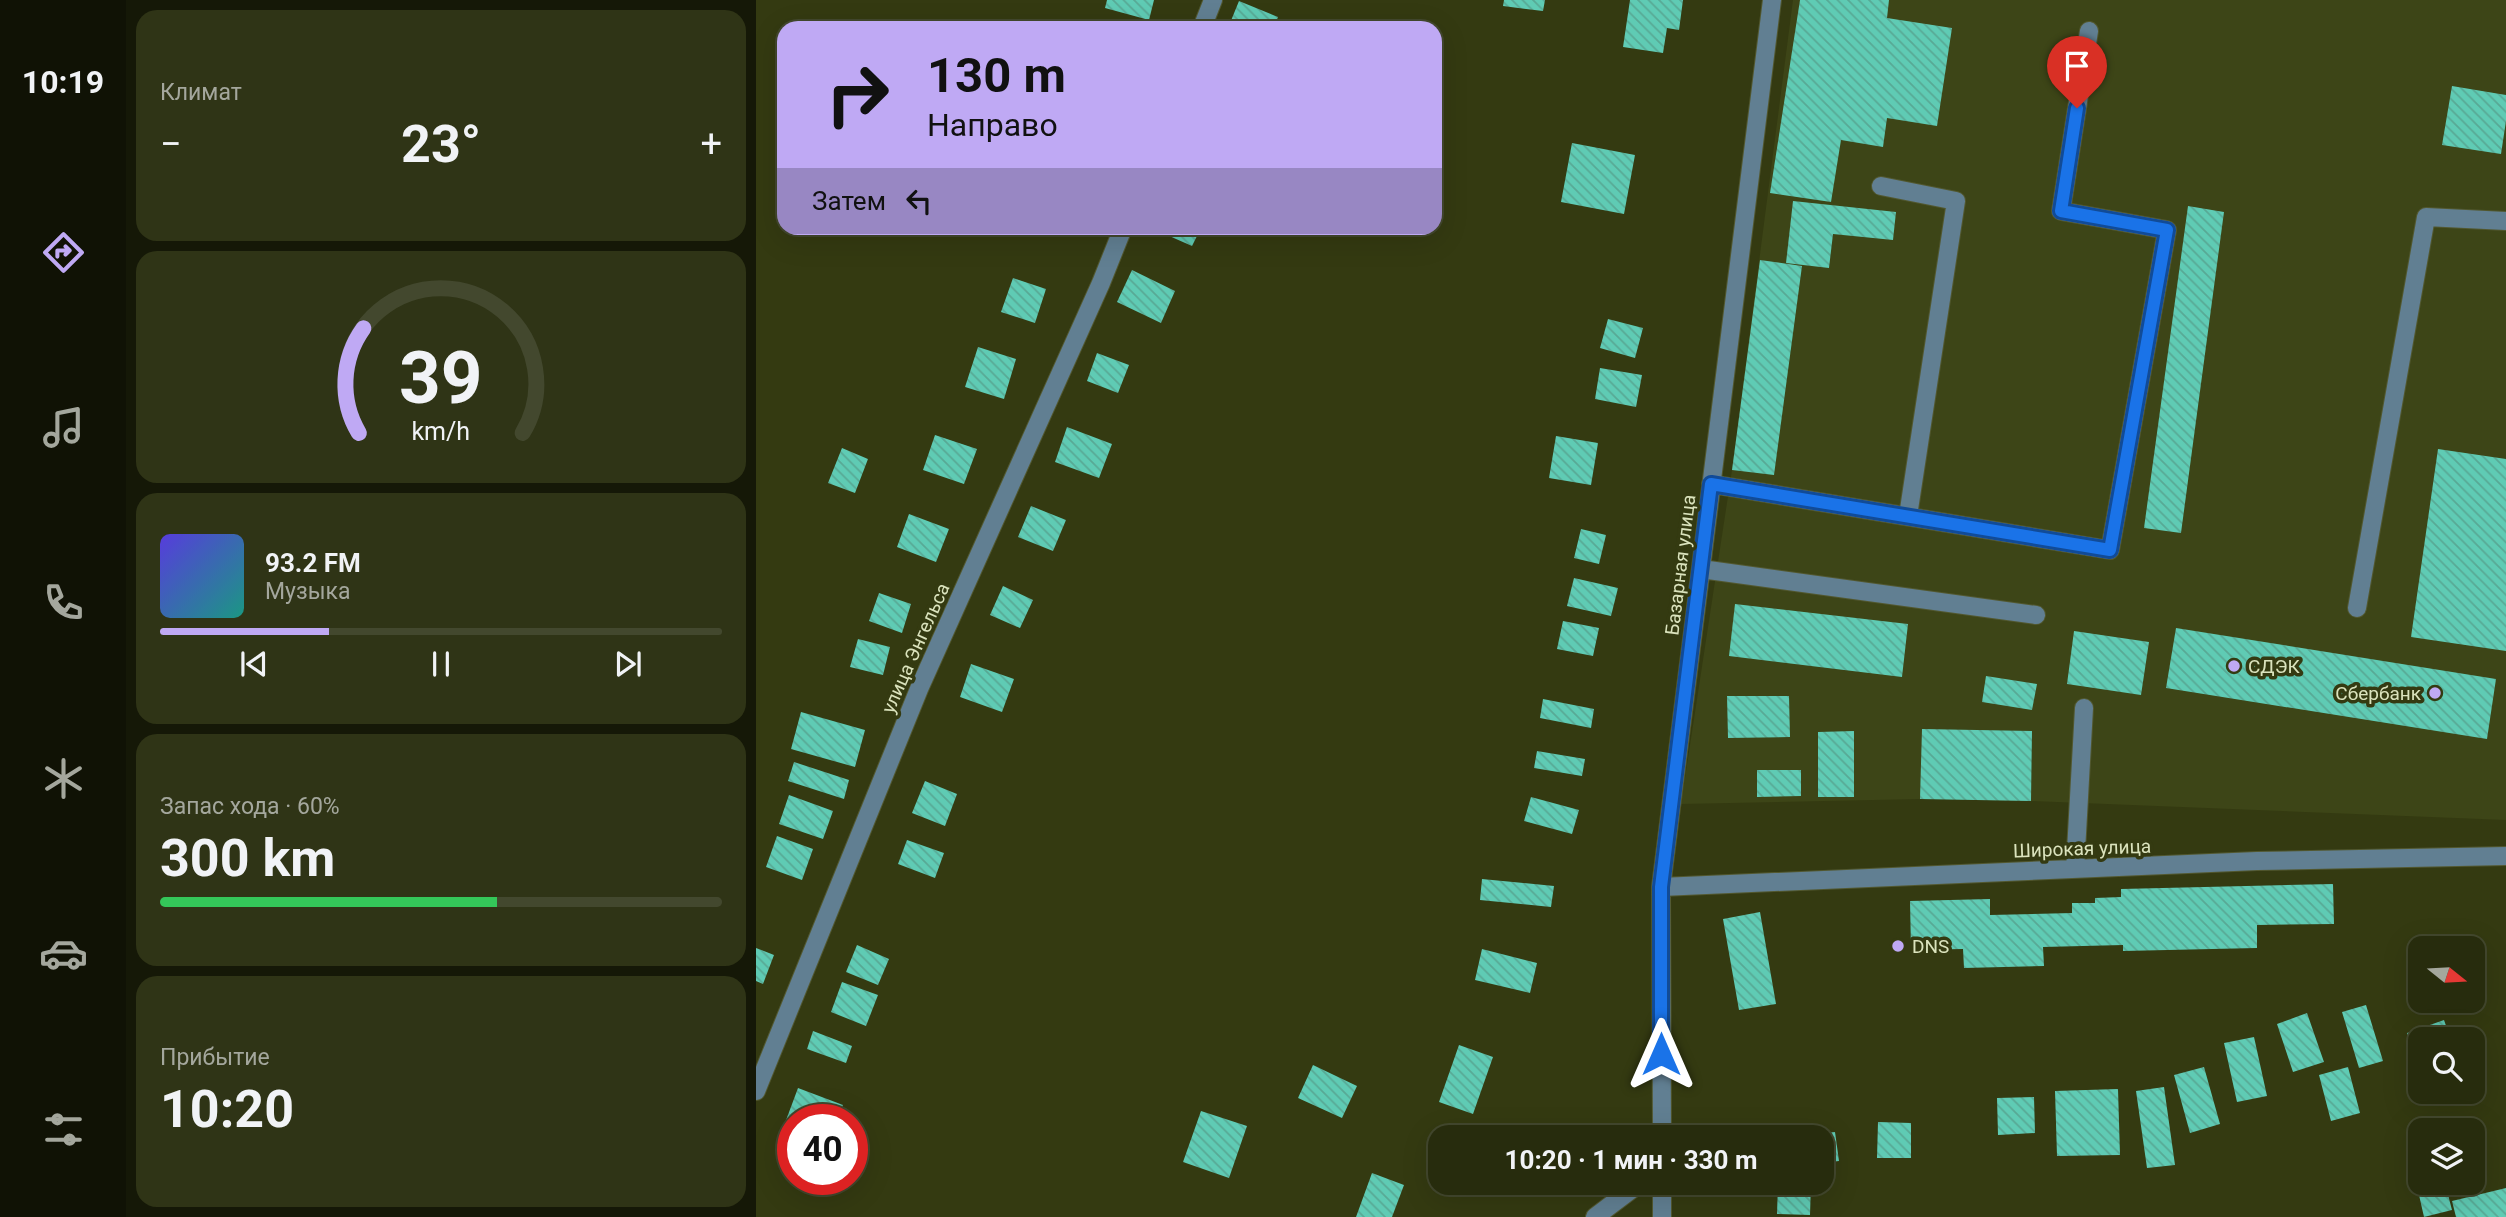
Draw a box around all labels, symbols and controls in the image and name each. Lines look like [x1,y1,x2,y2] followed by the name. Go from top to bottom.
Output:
[2047,36,2107,108] pin
[927,47,1066,104] text: 130 m
[2058,47,2096,85] icon: arrive
[812,49,903,140] icon: right
[22,63,104,101] text: 10:19
[160,79,242,106] text: Климат
[927,106,1058,144] text: Направо
[401,114,481,175] text: 23°
[160,122,182,166] text: −
[700,122,722,166] text: +
[900,182,938,220] icon: left
[812,186,886,216] text: Затем
[39,228,88,277] icon: directions
[399,336,483,422] text: 39
[39,403,88,452] icon: music
[412,417,470,446] text: km/h
[1660,493,1701,637] street label: Базарная улица
[265,548,361,578] text: 93.2 FM
[39,578,88,627] icon: phone
[265,578,350,605] text: Музыка
[876,580,954,717] street label: улица Энгельса
[235,645,273,683] icon: previous
[422,645,460,683] icon: pause
[609,645,647,683] icon: next
[2248,655,2300,678] place label: СДЭК
[2226,658,2242,674] marker: СДЭК
[2335,682,2422,705] place label: Сбербанк
[2427,685,2443,701] marker: Сбербанк
[39,754,88,803] icon: climate
[160,793,340,820] text: Запас хода · 60%
[160,828,335,889] text: 300 km
[2013,835,2152,862] street label: Широкая улица
[39,929,88,978] icon: car
[1912,935,1949,958] place label: DNS
[2408,936,2485,1013] north arrow
[2408,936,2485,1195] map controls
[1890,938,1906,954] marker: DNS
[1624,1017,1698,1091] position arrow
[2408,1027,2485,1104] button: search
[160,1044,270,1071] text: Прибытие
[160,1079,294,1140] text: 10:20
[777,1104,868,1195] speed limit sign: 40
[39,1105,88,1154] icon: filters
[2408,1118,2485,1195] button: layers
[1505,1145,1757,1175] text: 10:20 · 1 мин · 330 m

